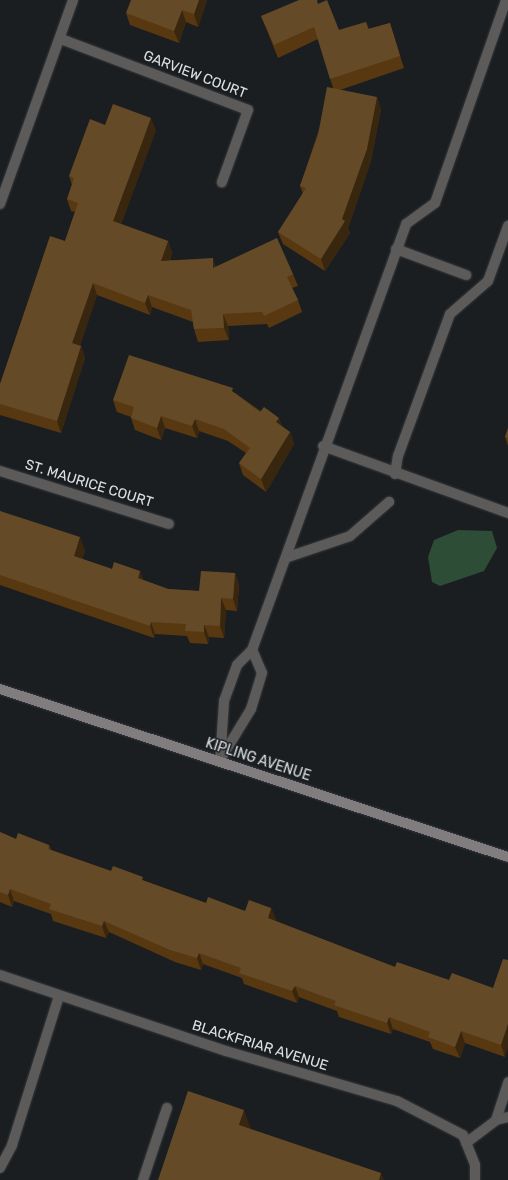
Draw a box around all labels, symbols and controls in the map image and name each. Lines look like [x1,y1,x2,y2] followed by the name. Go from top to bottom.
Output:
[141,48,249,102] street label: GARVIEW COURT
[23,457,155,511] street label: ST. MAURICE COURT
[203,735,313,785] street label: KIPLING AVENUE
[190,1017,330,1075] street label: BLACKFRIAR AVENUE

